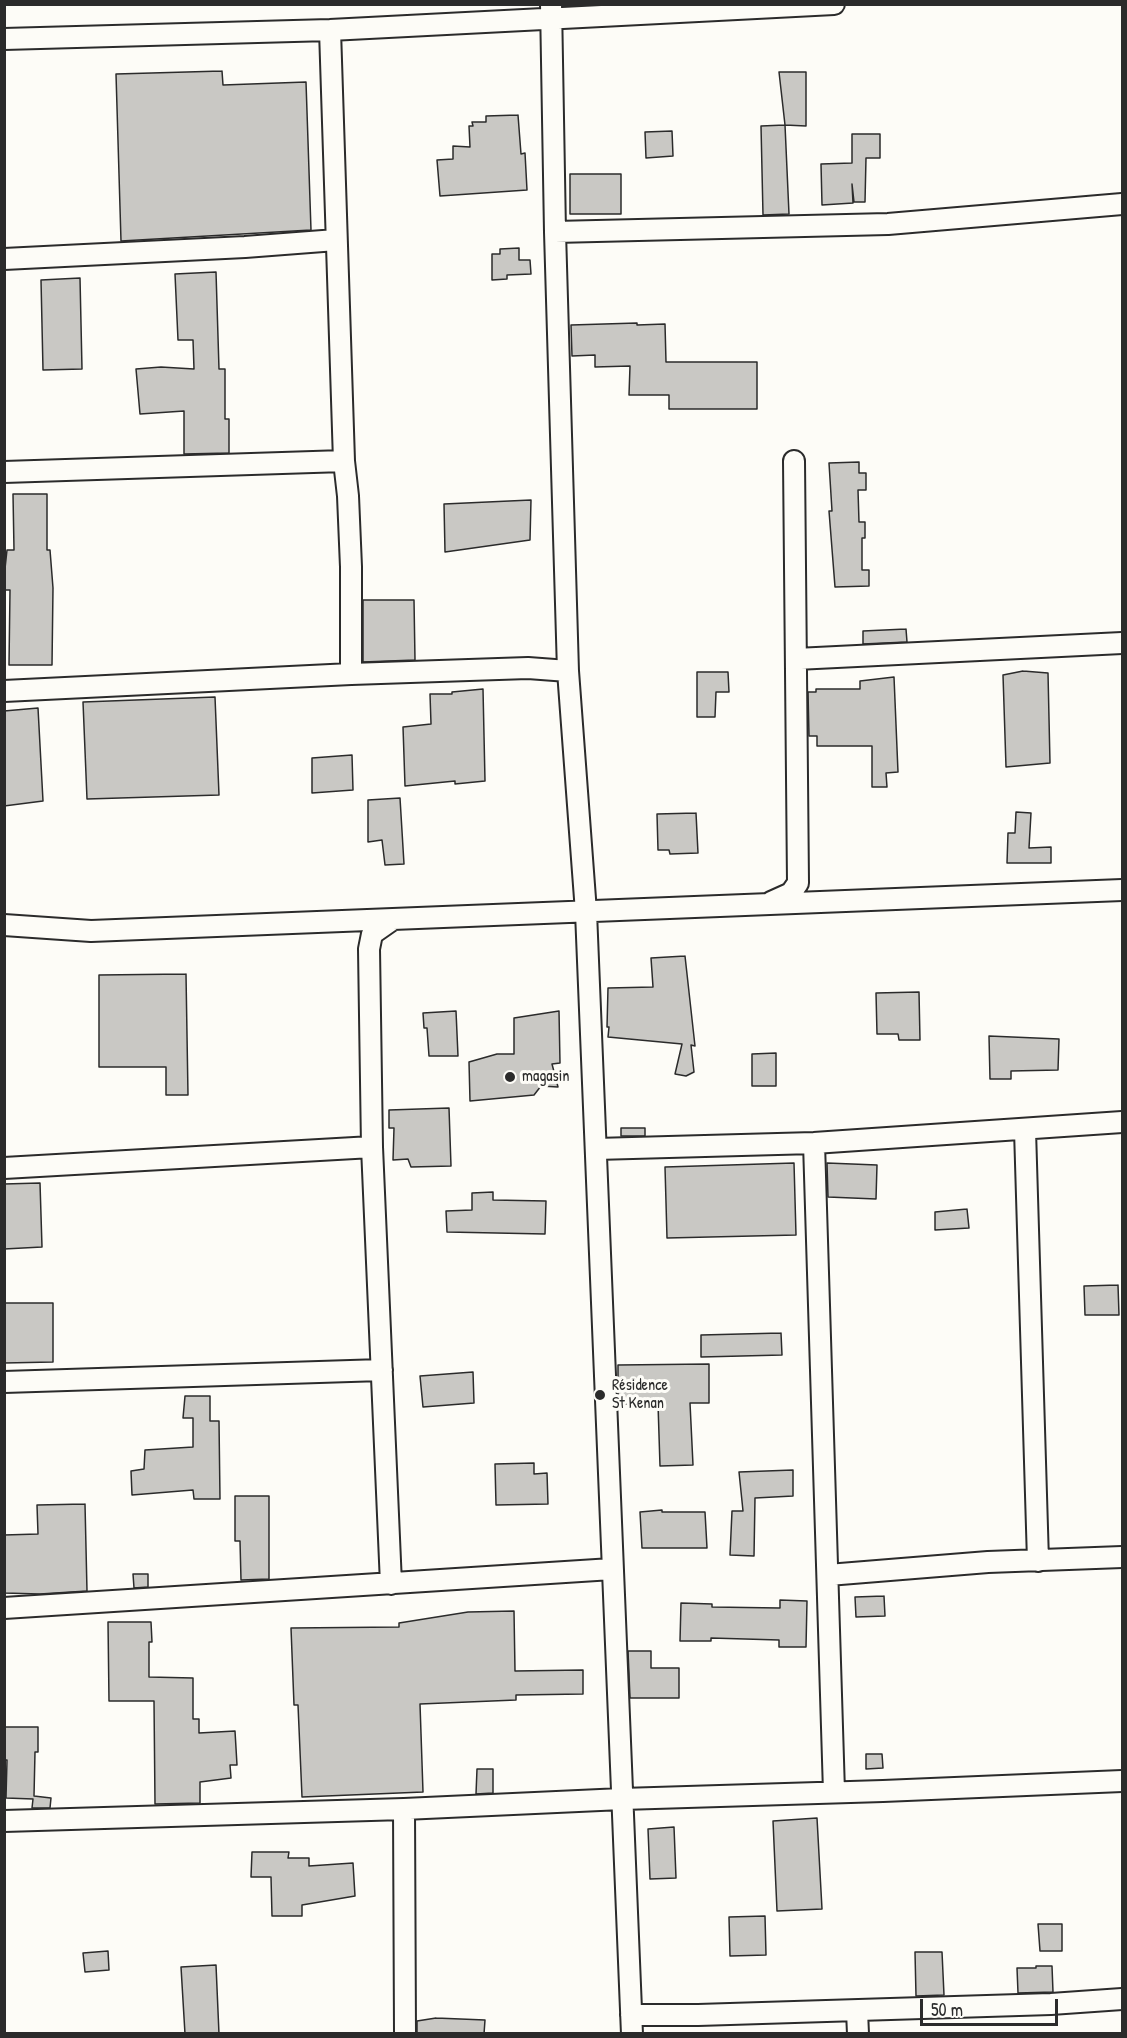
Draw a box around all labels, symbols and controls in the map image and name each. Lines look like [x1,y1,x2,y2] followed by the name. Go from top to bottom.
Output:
[522,1067,570,1087] place label: magasin
[503,1070,517,1084] marker: magasin
[612,1376,668,1414] place label: Résidence St Kenan
[593,1388,607,1402] marker: Résidence St Kenan
[923,1987,1061,2025] scale bar
[931,1997,963,2022] text: 50 m

